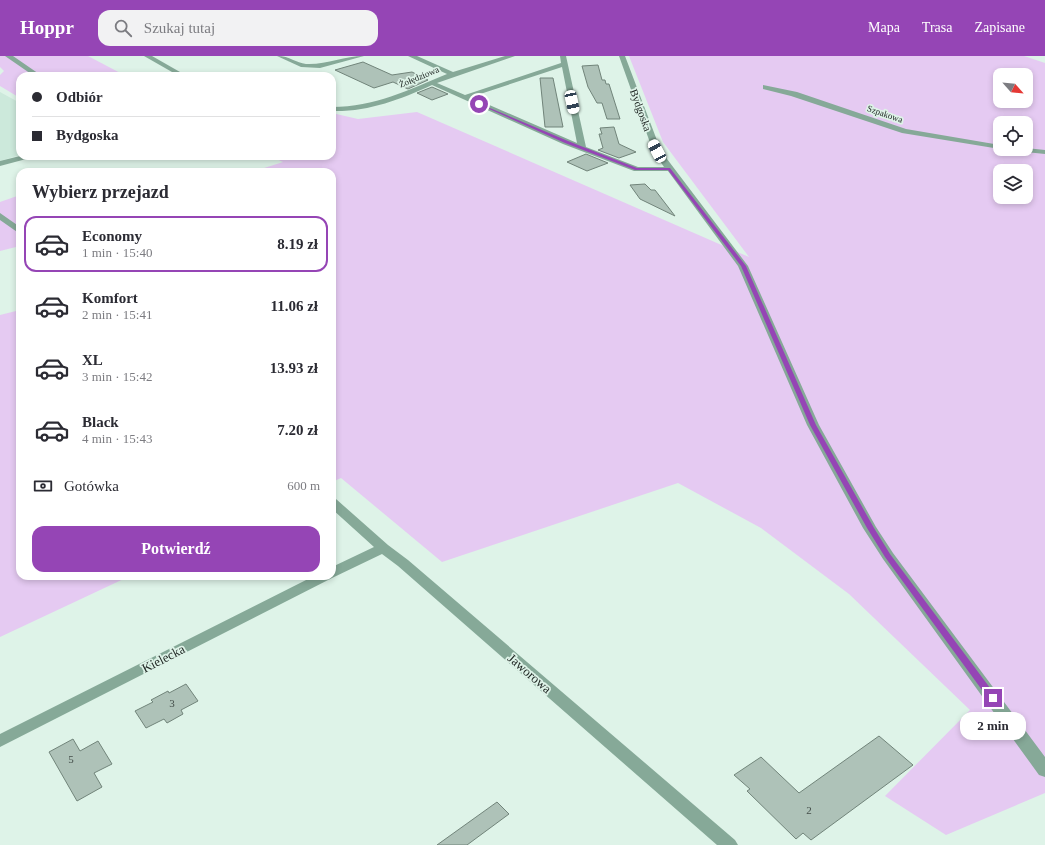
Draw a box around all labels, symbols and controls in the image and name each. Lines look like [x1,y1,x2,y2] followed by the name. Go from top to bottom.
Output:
[98,10,378,46] search box
[20,17,74,38] text: Hoppr
[112,17,134,39] icon: search
[144,20,215,36] text: Szukaj tutaj
[868,20,900,35] text: Mapa
[922,20,952,35] text: Trasa
[974,20,1025,35] text: Zapisane
[397,64,441,90] street label: Żołędziowa
[993,68,1033,108] north arrow
[993,68,1033,204] map controls
[628,87,654,133] street label: Bydgoska
[56,89,103,105] text: Odbiór
[564,89,580,115] car
[470,95,488,113] route start
[866,103,904,125] street label: Szpakowa
[993,116,1033,156] button: locate
[56,127,119,143] text: Bydgoska
[646,138,668,164] car
[993,164,1033,204] button: layers
[32,182,169,202] text: Wybierz przejazd
[34,226,70,262] icon: car
[82,228,142,244] text: Economy
[277,236,318,252] text: 8.19 zł
[82,245,152,260] text: 1 min · 15:40
[34,288,70,324] icon: car
[82,290,138,306] text: Komfort
[271,298,318,314] text: 11.06 zł
[82,307,152,322] text: 2 min · 15:41
[34,350,70,386] icon: car
[82,352,103,368] text: XL
[270,360,318,376] text: 13.93 zł
[82,369,152,384] text: 3 min · 15:42
[34,412,70,448] icon: car
[82,414,119,430] text: Black
[277,422,318,438] text: 7.20 zł
[82,431,152,446] text: 4 min · 15:43
[32,475,54,497] icon: cash
[64,478,119,494] text: Gotówka
[287,478,320,493] text: 600 m
[32,526,320,572] button: Potwierdź
[139,641,187,676] street label: Kielecka
[505,650,555,696] street label: Jaworowa
[984,689,1002,707] route end
[169,697,175,709] house number: 3
[960,712,1026,740] callout: 2 min
[977,718,1009,733] text: 2 min
[68,753,74,765] house number: 5
[806,804,812,816] house number: 2

